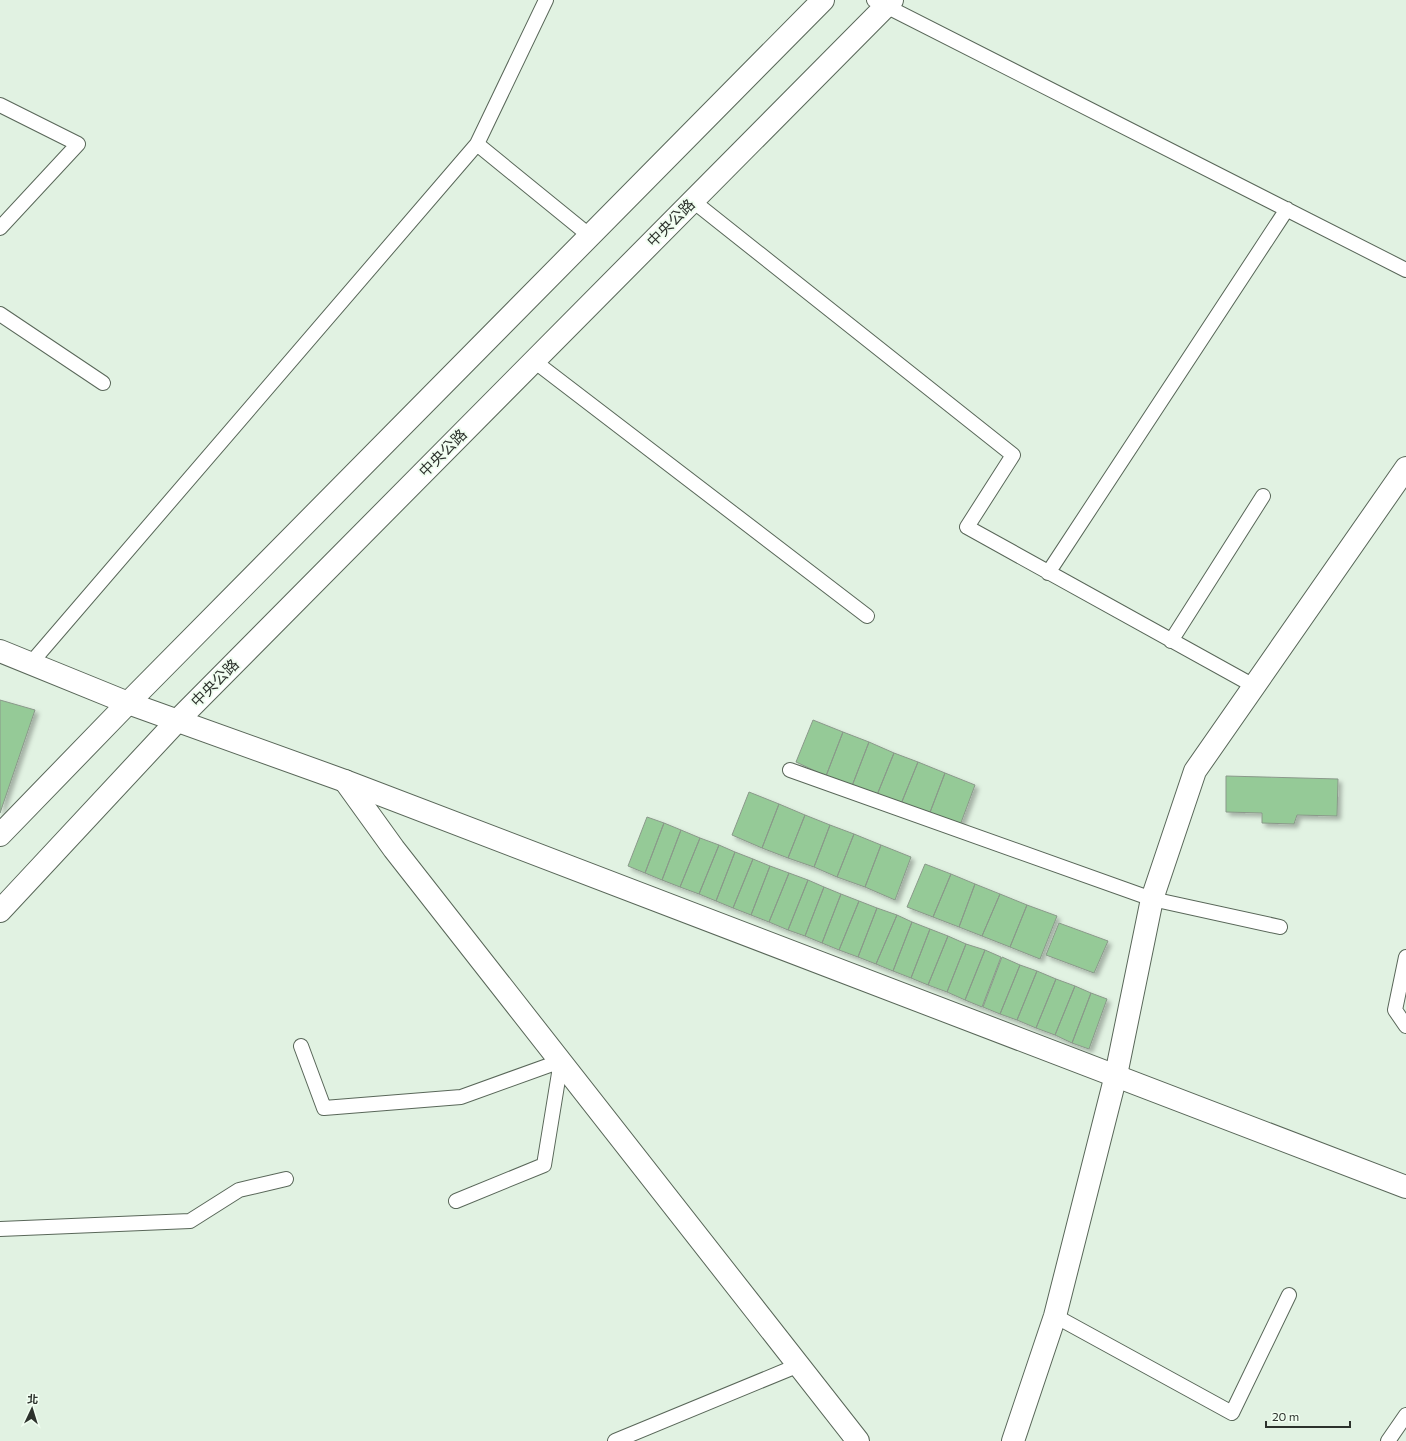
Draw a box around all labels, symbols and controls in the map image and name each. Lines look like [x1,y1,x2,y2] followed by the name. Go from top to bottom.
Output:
[643,195,698,250] street label: 中央公路
[415,425,470,480] street label: 中央公路
[187,655,242,710] street label: 中央公路
[12,1389,52,1429] north arrow
[27,1392,39,1405] text: 北
[1266,1403,1350,1429] scale bar
[1272,1409,1299,1423] text: 20 m

